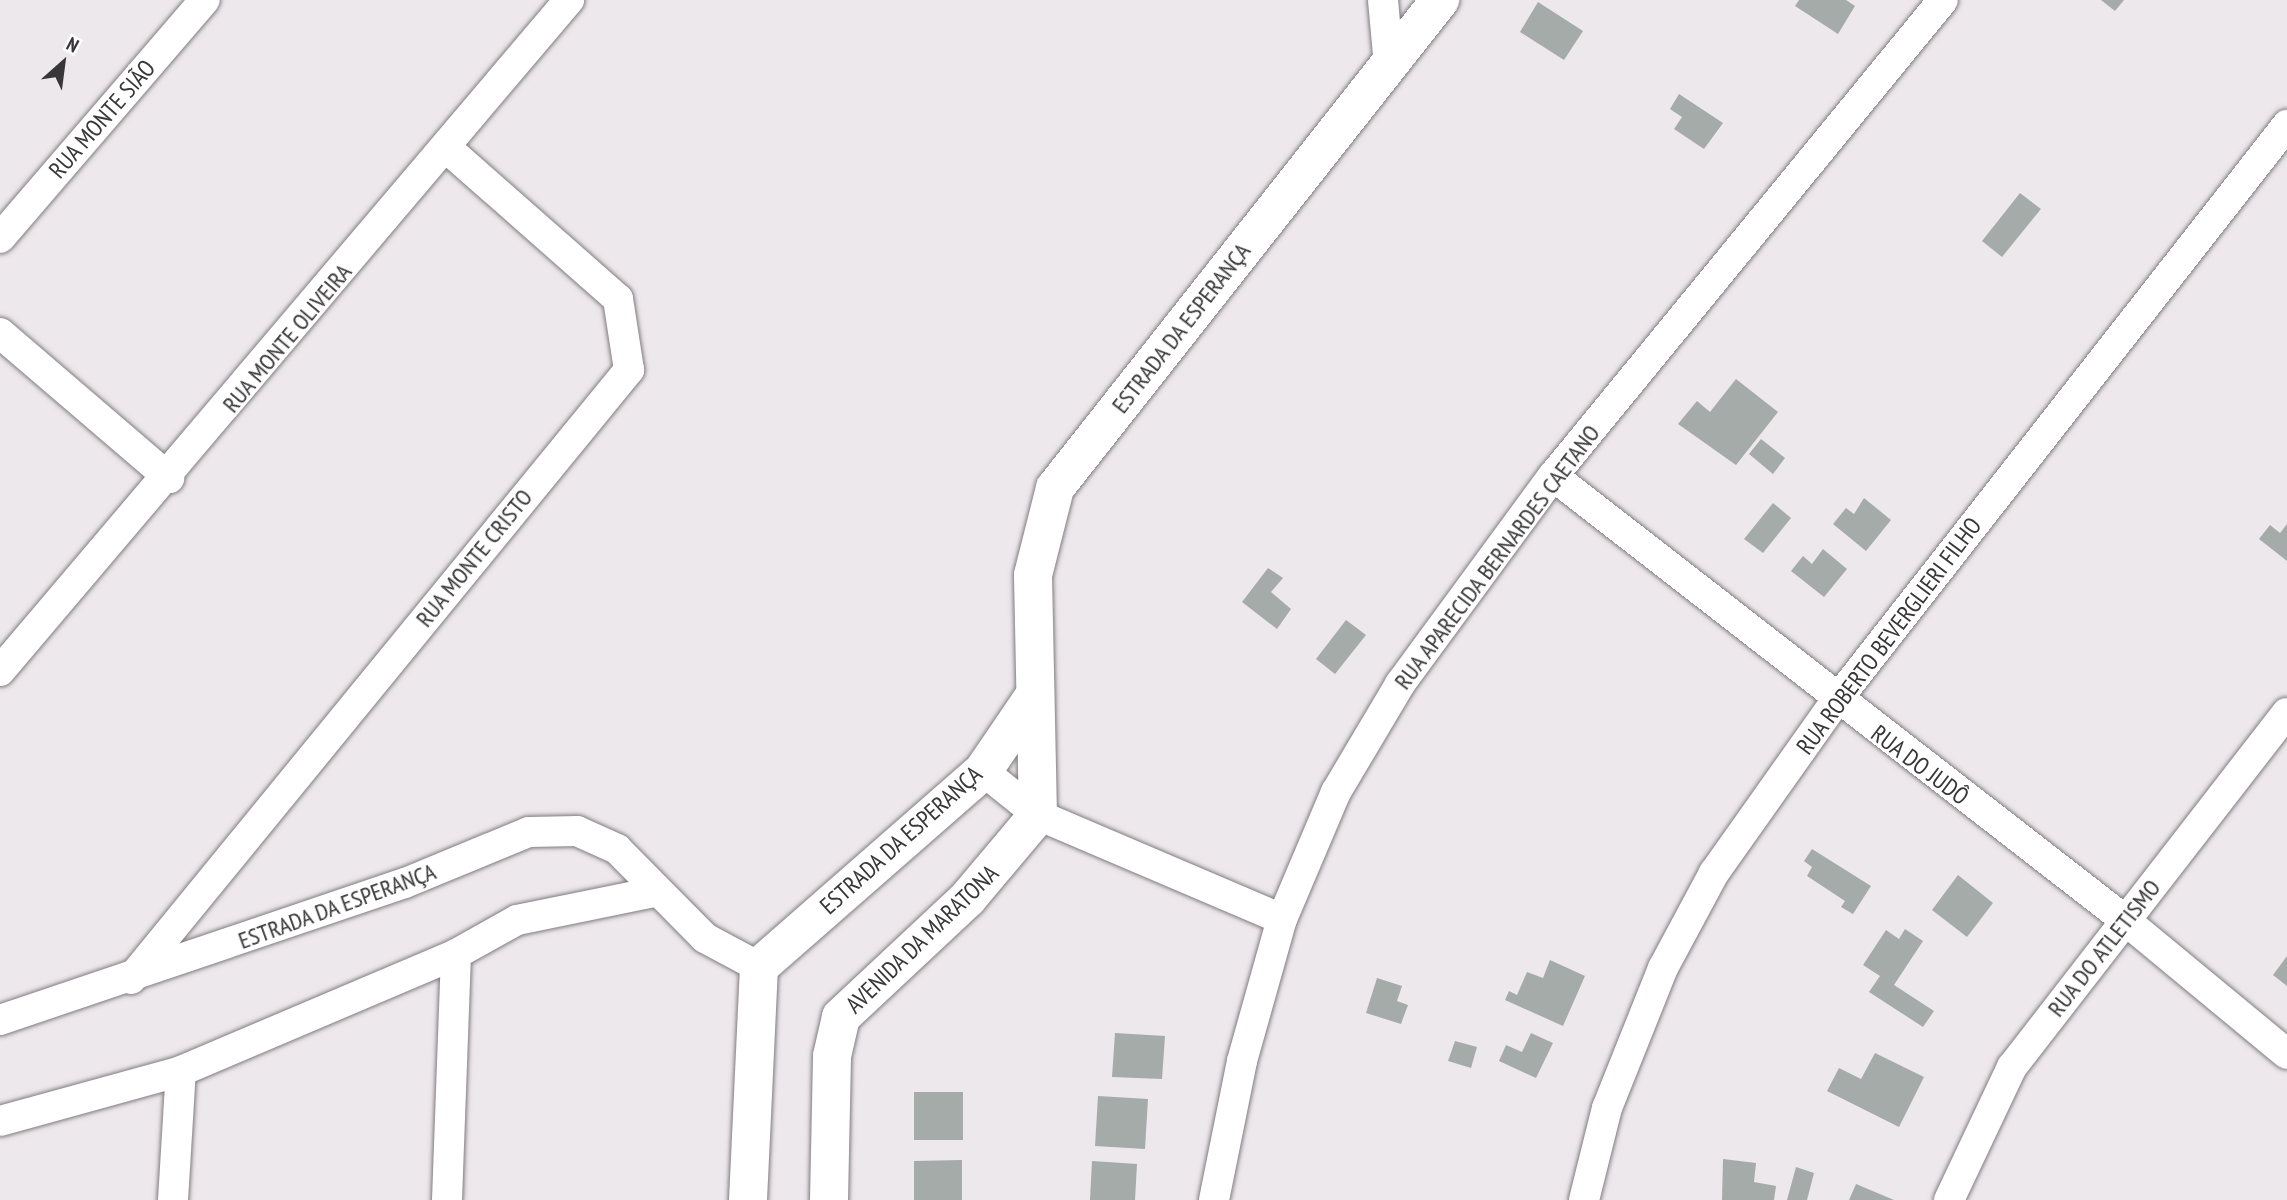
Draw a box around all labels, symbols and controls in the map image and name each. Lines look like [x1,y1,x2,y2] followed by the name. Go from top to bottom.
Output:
[28,28,98,98] north arrow
[63,31,83,57] text: N
[43,54,161,184] street label: RUA MONTE SIÃO
[1105,237,1257,419] street label: ESTRADA DA ESPERANÇA
[216,258,358,418] street label: RUA MONTE OLIVEIRA
[1387,418,1607,696] street label: RUA APARECIDA BERNARDES CAETANO
[410,483,538,633] street label: RUA MONTE CRISTO
[1790,512,1988,760] street label: RUA ROBERTO BEVERGLIERI FILHO
[1865,719,1975,811] street label: RUA DO JUDÔ
[814,759,988,921] street label: ESTRADA DA ESPERANÇA
[234,857,440,955] street label: ESTRADA DA ESPERANÇA
[839,858,1005,1020] street label: AVENIDA DA MARATONA
[2041,873,2167,1023] street label: RUA DO ATLETISMO

